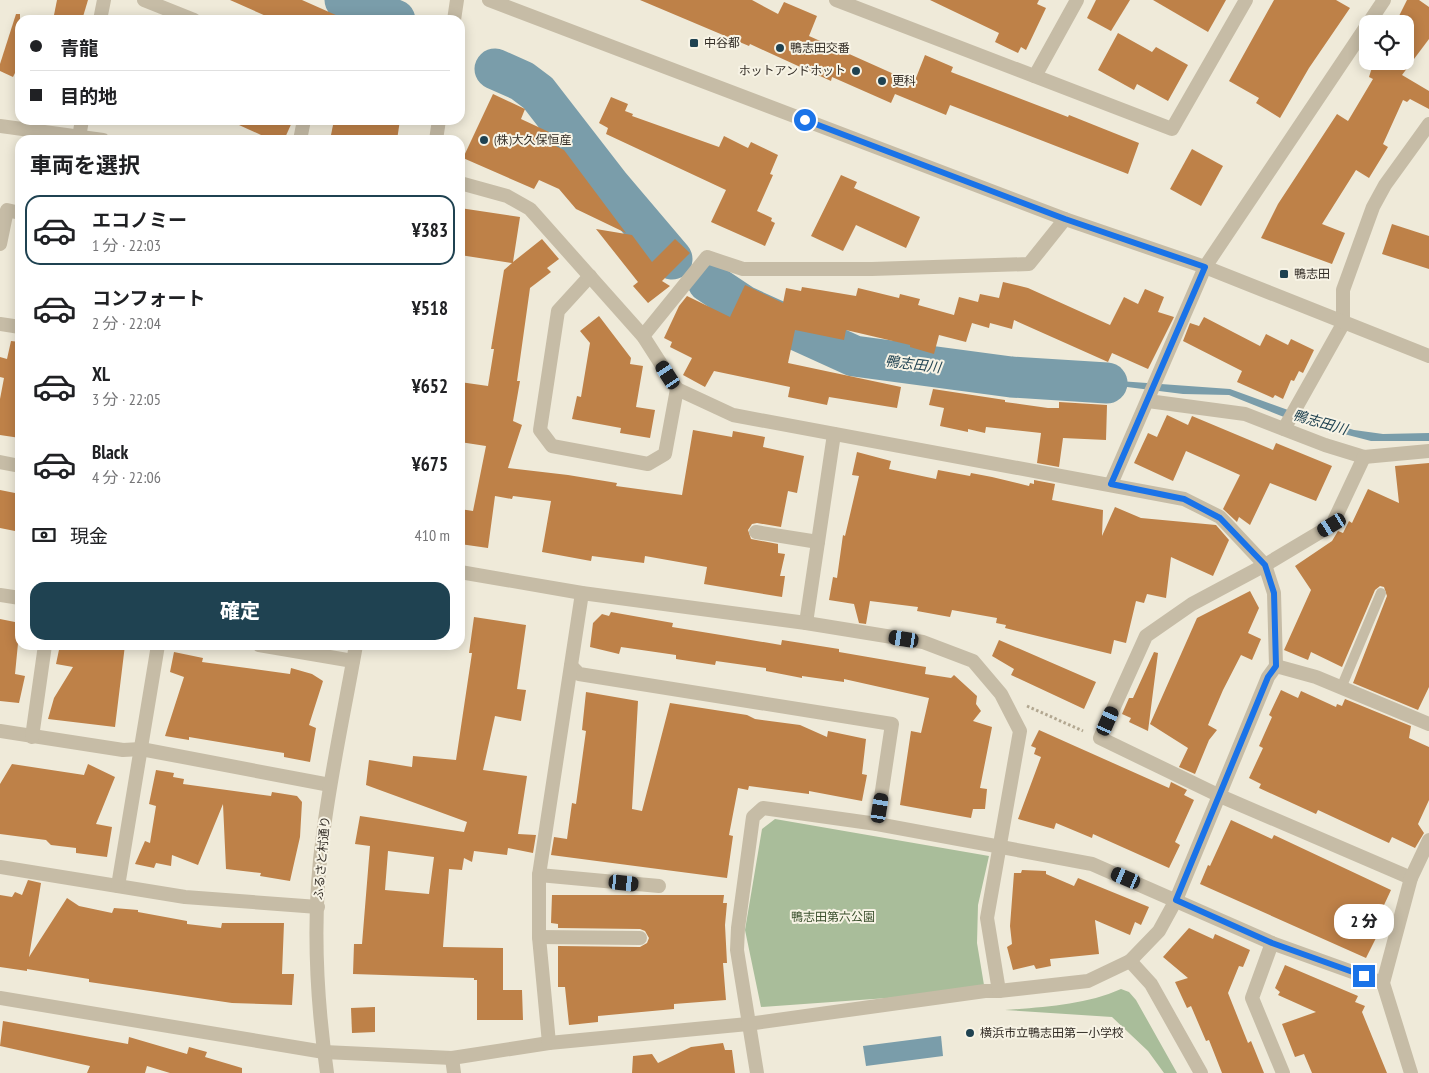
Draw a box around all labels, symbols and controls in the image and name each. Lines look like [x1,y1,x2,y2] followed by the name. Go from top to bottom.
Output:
[1359,15,1414,70] map controls
[1359,15,1414,70] button: locate
[704,35,740,50] place label: 中谷都
[60,36,98,60] text: 青龍
[688,37,700,49] marker: 中谷都
[790,40,850,55] place label: 鴨志田交番
[774,42,786,54] marker: 鴨志田交番
[738,63,846,78] place label: ホットアンドホット
[850,65,862,77] marker: ホットアンドホット
[892,73,916,88] place label: 更科
[876,75,888,87] marker: 更科
[60,84,117,108] text: 目的地
[794,109,816,131] route start
[494,132,572,147] place label: (株)大久保恒産
[478,134,490,146] marker: (株)大久保恒産
[30,151,140,179] text: 車両を選択
[32,208,77,253] icon: car
[92,208,187,232] text: エコノミー
[412,218,448,242] text: ¥383
[92,235,161,255] text: 1 分 · 22:03
[1294,266,1330,281] place label: 鴨志田
[1278,268,1290,280] marker: 鴨志田
[32,286,77,331] icon: car
[92,286,205,310] text: コンフォート
[412,296,448,320] text: ¥518
[92,313,161,333] text: 2 分 · 22:04
[884,352,944,377] water label: 鴨志田川
[653,358,682,392] car
[92,362,110,386] text: XL
[32,364,77,409] icon: car
[412,374,448,398] text: ¥652
[92,389,161,409] text: 3 分 · 22:05
[1291,406,1351,439] water label: 鴨志田川
[92,440,128,464] text: Black
[32,442,77,487] icon: car
[412,452,448,476] text: ¥675
[92,467,161,487] text: 4 分 · 22:06
[1315,511,1348,539] car
[30,521,58,549] icon: cash
[70,524,108,548] text: 現金
[415,525,450,545] text: 410 m
[30,582,450,640] button: 確定
[888,629,919,649] car
[1095,704,1120,738] car
[870,792,889,824] car
[310,815,333,900] street label: ふるさと村通り
[1109,865,1142,891] car
[608,874,639,892] car
[1334,904,1394,938] callout: 2 分
[791,909,875,924] park label: 鴨志田第六公園
[1351,911,1377,931] text: 2 分
[1353,965,1375,987] route end
[980,1025,1124,1040] place label: 横浜市立鴨志田第一小学校
[964,1027,976,1039] marker: 横浜市立鴨志田第一小学校

